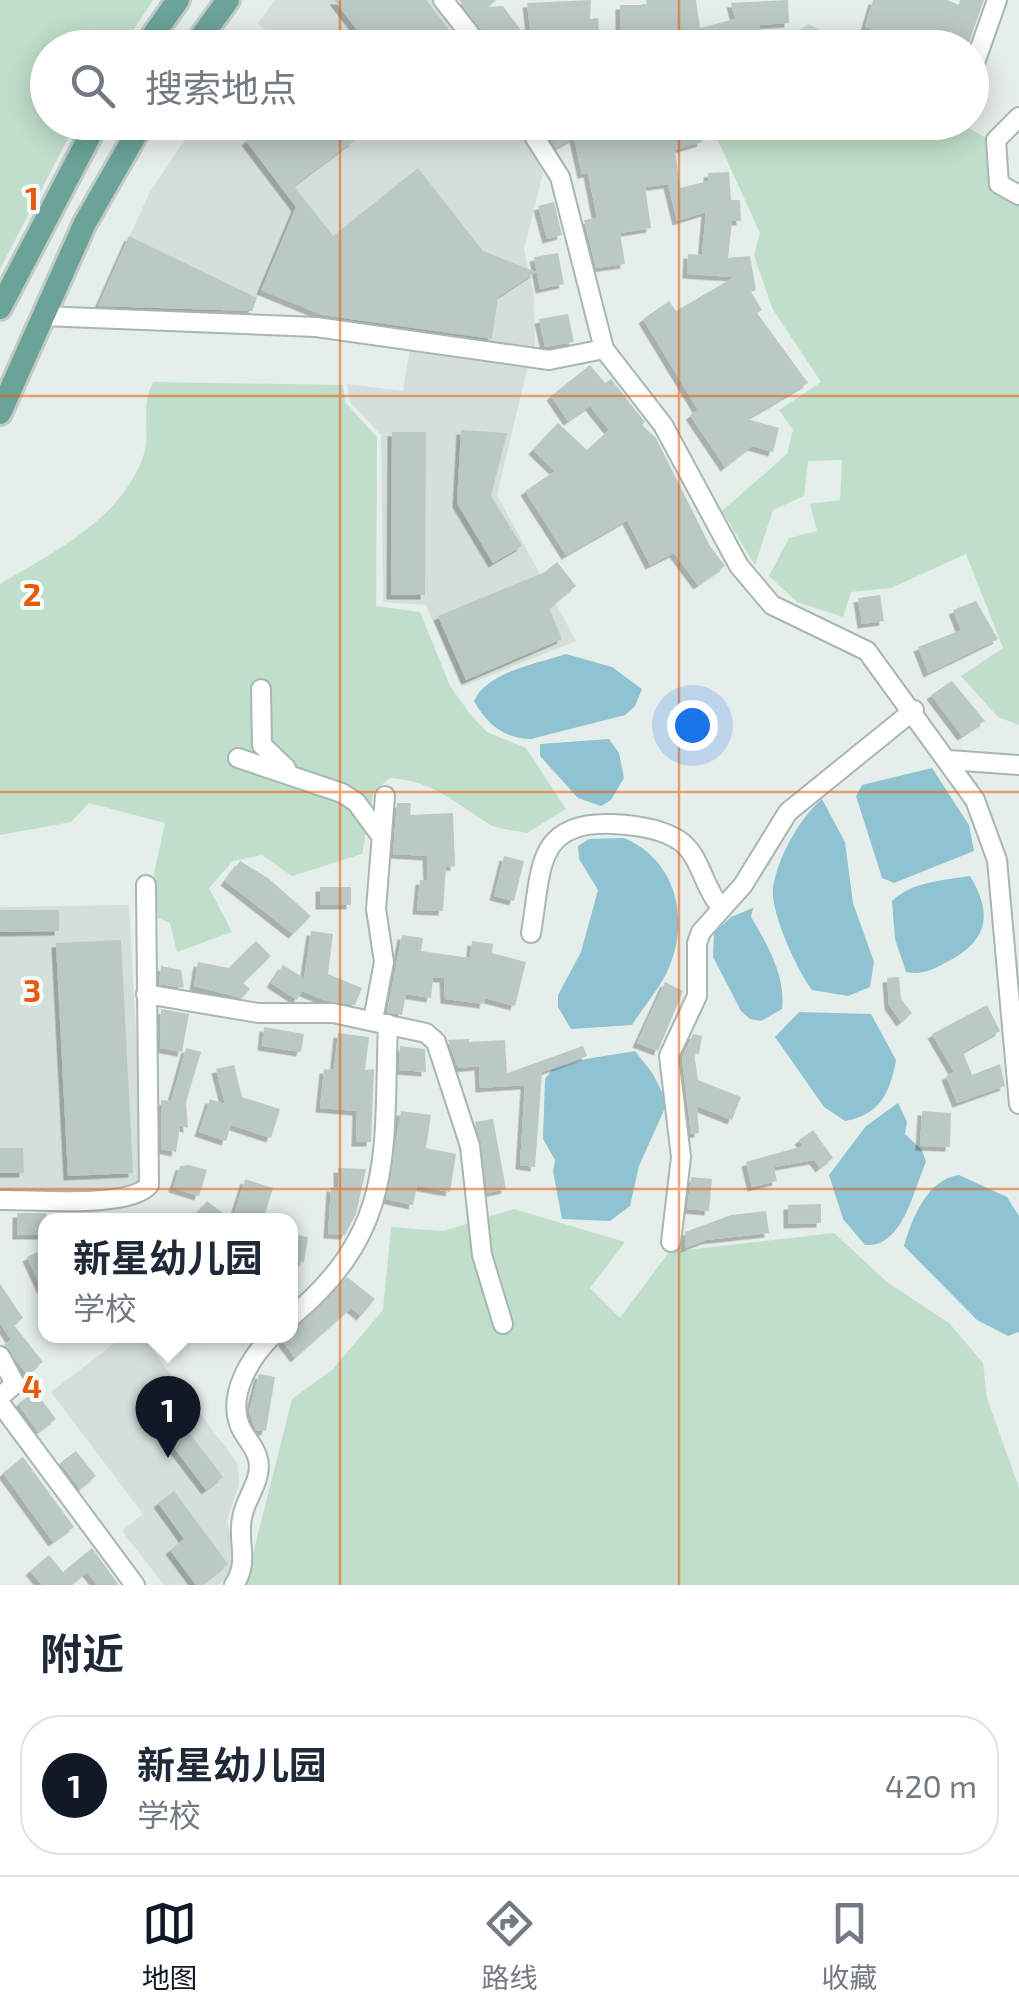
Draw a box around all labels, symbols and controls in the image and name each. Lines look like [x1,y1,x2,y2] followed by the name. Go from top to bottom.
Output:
[30,30,989,140] search box
[65,58,120,113] icon: search
[145,64,297,110] text: 搜索地点
[25,178,39,216] text: 1
[23,574,41,612] text: 2
[667,700,718,751] your location
[23,970,41,1008] text: 3
[38,1213,298,1343] popup
[73,1234,263,1280] text: 新星幼儿园
[73,1288,137,1326] text: 学校
[22,1366,42,1404] text: 4
[136,1376,200,1458] pin: 1
[40,1627,124,1677] text: 附近
[137,1741,327,1787] text: 新星幼儿园
[68,1766,81,1804] text: 1
[885,1766,977,1804] text: 420 m
[137,1795,201,1833] text: 学校
[142,1896,198,1996] tab: 地图
[481,1896,537,1996] tab: 路线
[821,1896,877,1996] tab: 收藏

